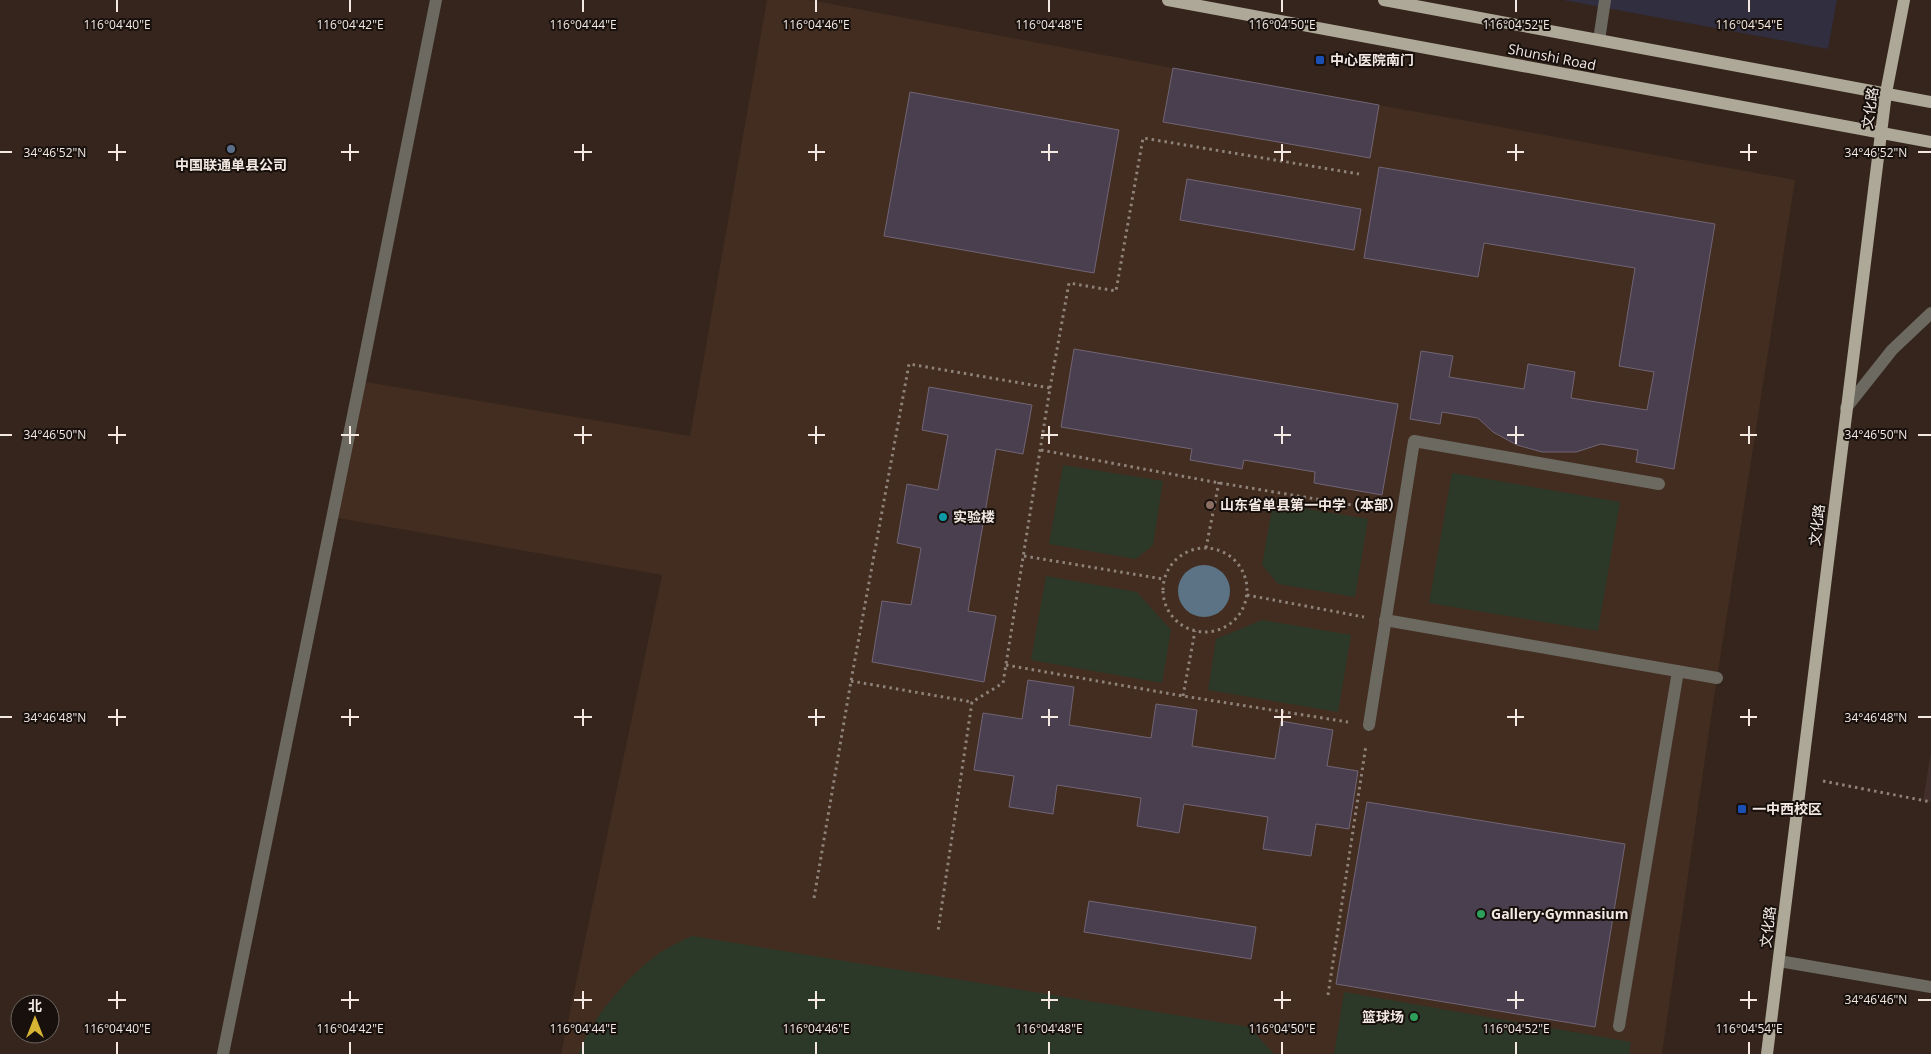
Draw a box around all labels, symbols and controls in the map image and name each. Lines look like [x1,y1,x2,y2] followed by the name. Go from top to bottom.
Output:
[83,16,151,33] text: 116°04'40"E
[316,16,384,33] text: 116°04'42"E
[549,16,617,33] text: 116°04'44"E
[782,16,850,33] text: 116°04'46"E
[1015,16,1083,33] text: 116°04'48"E
[1248,16,1316,33] text: 116°04'50"E
[1482,16,1550,33] text: 116°04'52"E
[1715,16,1783,33] text: 116°04'54"E
[1506,39,1598,74] street label: Shunshi Road
[1330,50,1414,69] place label: 中心医院南门
[1314,54,1326,66] marker: 中心医院南门
[1857,86,1882,130] street label: 文化路
[225,143,237,155] marker: 中国联通单县公司
[24,144,86,161] text: 34°46'52"N
[1845,144,1907,161] text: 34°46'52"N
[175,155,287,174] place label: 中国联通单县公司
[24,426,86,443] text: 34°46'50"N
[1845,426,1907,443] text: 34°46'50"N
[1220,495,1402,514] place label: 山东省单县第一中学（本部）
[1204,499,1216,511] marker: 山东省单县第一中学（本部）
[1805,503,1828,547] street label: 文化路
[953,507,995,526] place label: 实验楼
[937,511,949,523] marker: 实验楼
[24,709,86,726] text: 34°46'48"N
[1845,709,1907,726] text: 34°46'48"N
[1752,799,1822,818] place label: 一中西校区
[1736,803,1748,815] marker: 一中西校区
[1491,904,1628,923] place label: Gallery·Gymnasium
[1756,905,1779,949] street label: 文化路
[1475,908,1487,920] marker: Gallery·Gymnasium
[1845,991,1907,1008] text: 34°46'46"N
[10,994,60,1044] north arrow
[28,996,42,1015] text: 北
[1362,1007,1404,1026] place label: 篮球场
[1408,1011,1420,1023] marker: 篮球场
[83,1020,151,1037] text: 116°04'40"E
[316,1020,384,1037] text: 116°04'42"E
[549,1020,617,1037] text: 116°04'44"E
[782,1020,850,1037] text: 116°04'46"E
[1015,1020,1083,1037] text: 116°04'48"E
[1248,1020,1316,1037] text: 116°04'50"E
[1482,1020,1550,1037] text: 116°04'52"E
[1715,1020,1783,1037] text: 116°04'54"E

